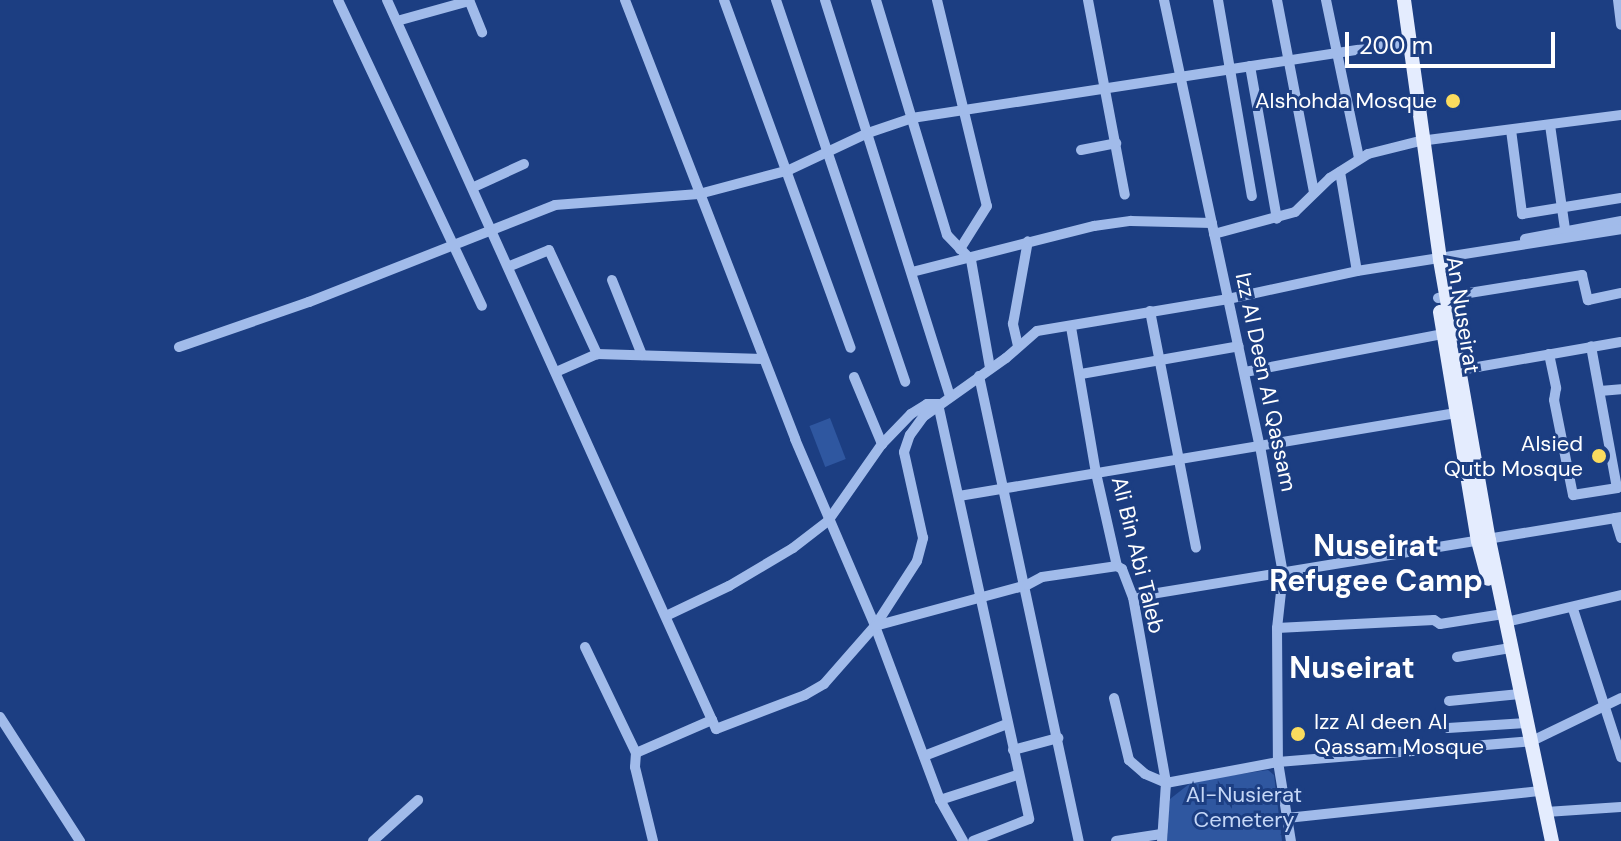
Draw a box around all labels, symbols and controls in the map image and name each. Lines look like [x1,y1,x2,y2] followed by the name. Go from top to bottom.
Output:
[1349,16,1559,66] scale bar
[1359,30,1433,61] text: 200 m
[1255,88,1437,114] place label: Alshohda Mosque
[1444,92,1462,110] marker: Alshohda Mosque
[1441,255,1485,375] street label: An Nuseirat
[1230,270,1302,494] street label: Izz Al Deen Al Qassam
[1444,430,1583,482] place label: Alsied Qutb Mosque
[1590,447,1608,465] marker: Alsied Qutb Mosque
[1106,474,1170,636] street label: Ali Bin Abi Taleb
[1269,528,1483,598] district label: Nuseirat Refugee Camp
[1289,650,1415,686] district label: Nuseirat
[1314,708,1484,760] place label: Izz Al deen Al Qassam Mosque
[1289,725,1307,743] marker: Izz Al deen Al Qassam Mosque
[1186,781,1302,832] park label: Al-Nusierat Cemetery

